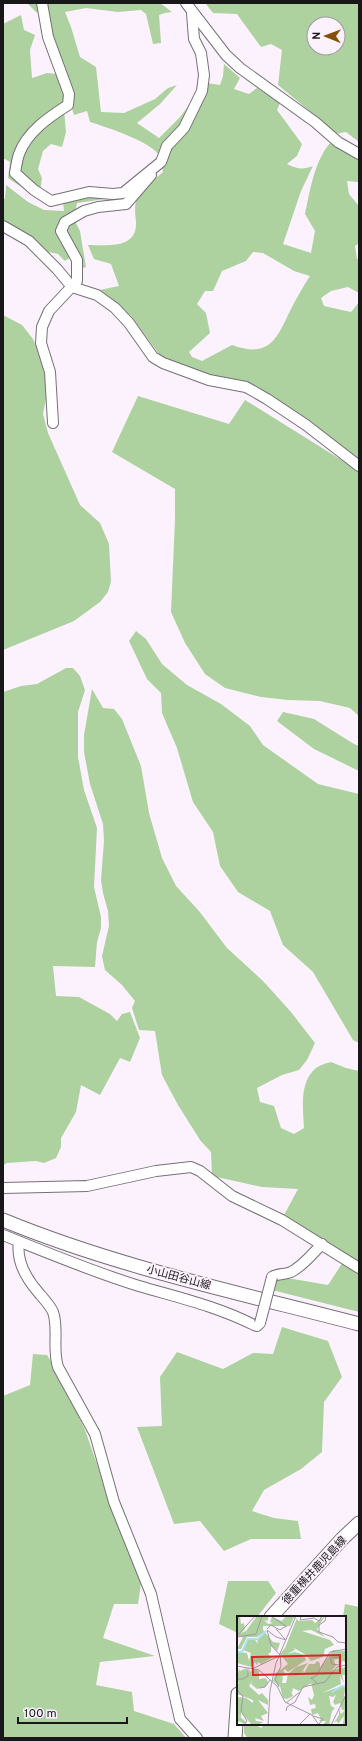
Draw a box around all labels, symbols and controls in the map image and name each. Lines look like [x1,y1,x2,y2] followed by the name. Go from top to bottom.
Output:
[306,16,346,56] north arrow
[310,32,324,40] text: N
[145,1263,212,1293] street label: 小山田谷山線
[280,1534,350,1608] street label: 徳重横井鹿児島線
[237,1616,346,1725] inset map
[18,1699,127,1725] scale bar
[24,1706,57,1722] text: 100 m

